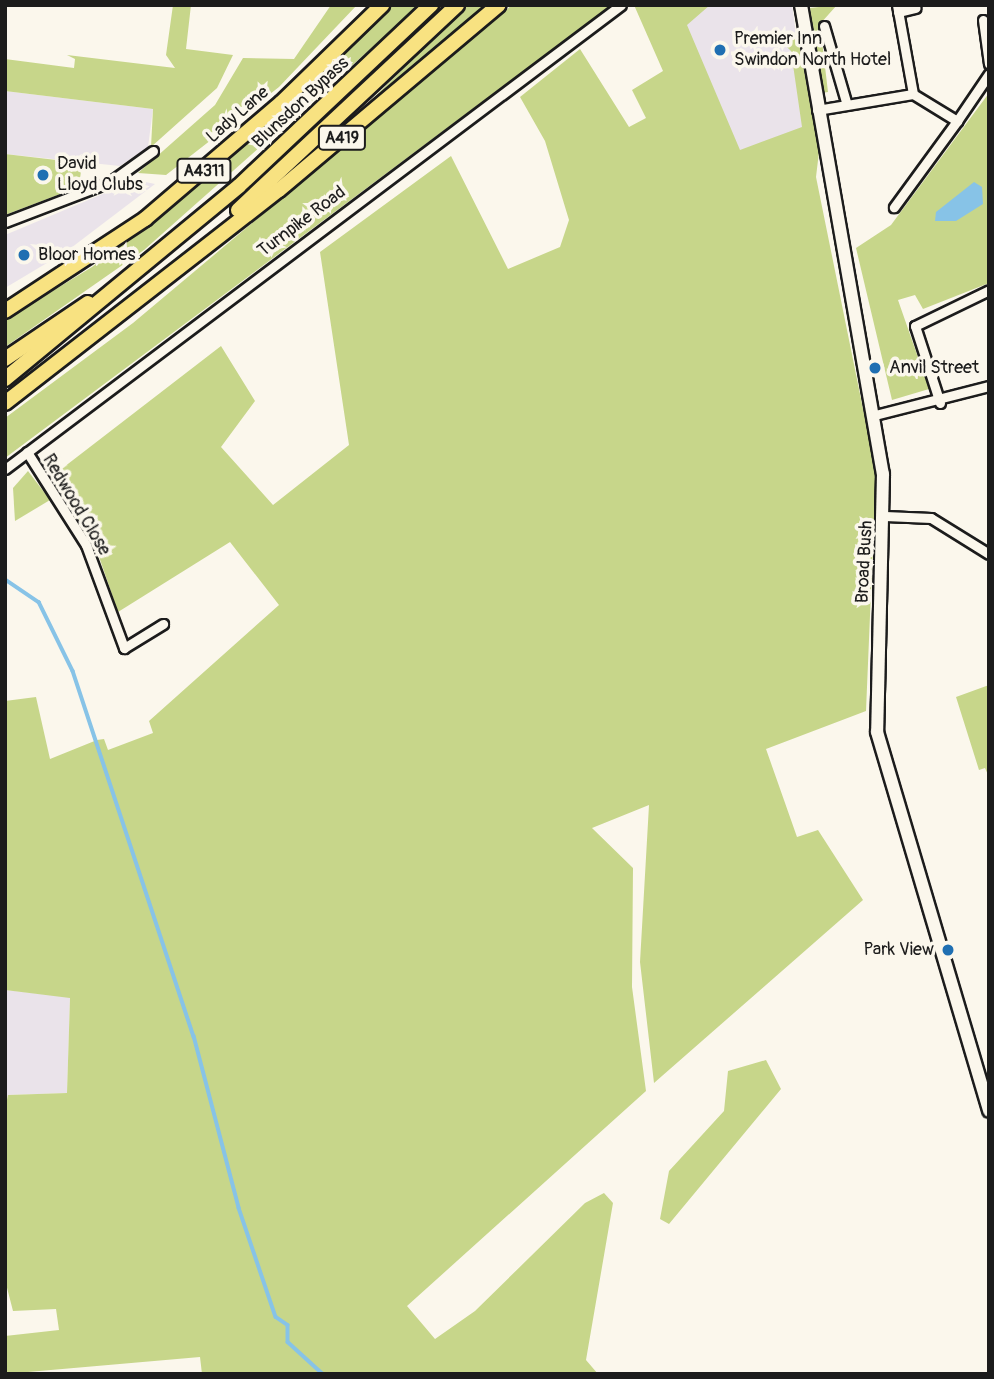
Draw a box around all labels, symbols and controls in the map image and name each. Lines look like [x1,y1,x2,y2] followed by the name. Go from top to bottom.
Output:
[734,29,891,72] place label: Premier Inn Swindon North Hotel
[712,42,728,58] marker: Premier Inn Swindon North Hotel
[248,53,354,153] street label: Blunsdon Bypass
[202,82,274,148] street label: Lady Lane
[318,126,366,150] road number: A419
[57,154,143,196] place label: David Lloyd Clubs
[176,158,232,183] road number: A4311
[35,167,51,183] marker: David Lloyd Clubs
[254,182,350,262] street label: Turnpike Road
[38,244,136,266] place label: Bloor Homes
[16,247,32,263] marker: Bloor Homes
[889,357,979,379] place label: Anvil Street
[867,360,883,376] marker: Anvil Street
[37,450,115,560] street label: Redwood Close
[852,520,878,604] street label: Broad Bush
[864,939,934,961] place label: Park View
[940,942,956,958] marker: Park View

